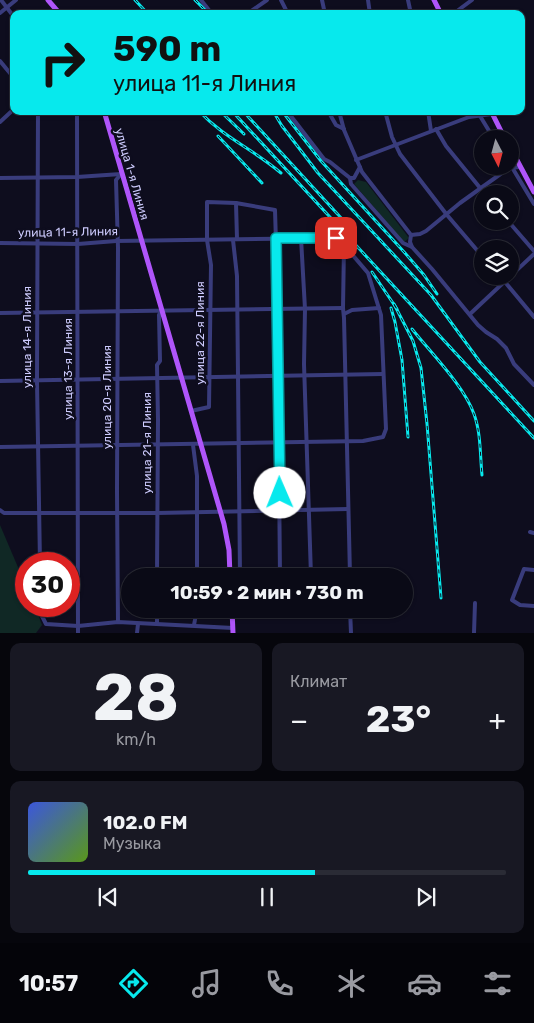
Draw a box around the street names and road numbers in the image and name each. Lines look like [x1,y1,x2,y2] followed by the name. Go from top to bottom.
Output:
[112,127,152,221] street label: улица 1-я Линия
[18,224,118,240] street label: улица 11-я Линия
[193,281,207,385] street label: улица 22-я Линия
[20,286,34,388] street label: улица 14-я Линия
[61,318,75,420] street label: улица 13-я Линия
[100,345,114,449] street label: улица 20-я Линия
[140,392,154,494] street label: улица 21-я Линия

